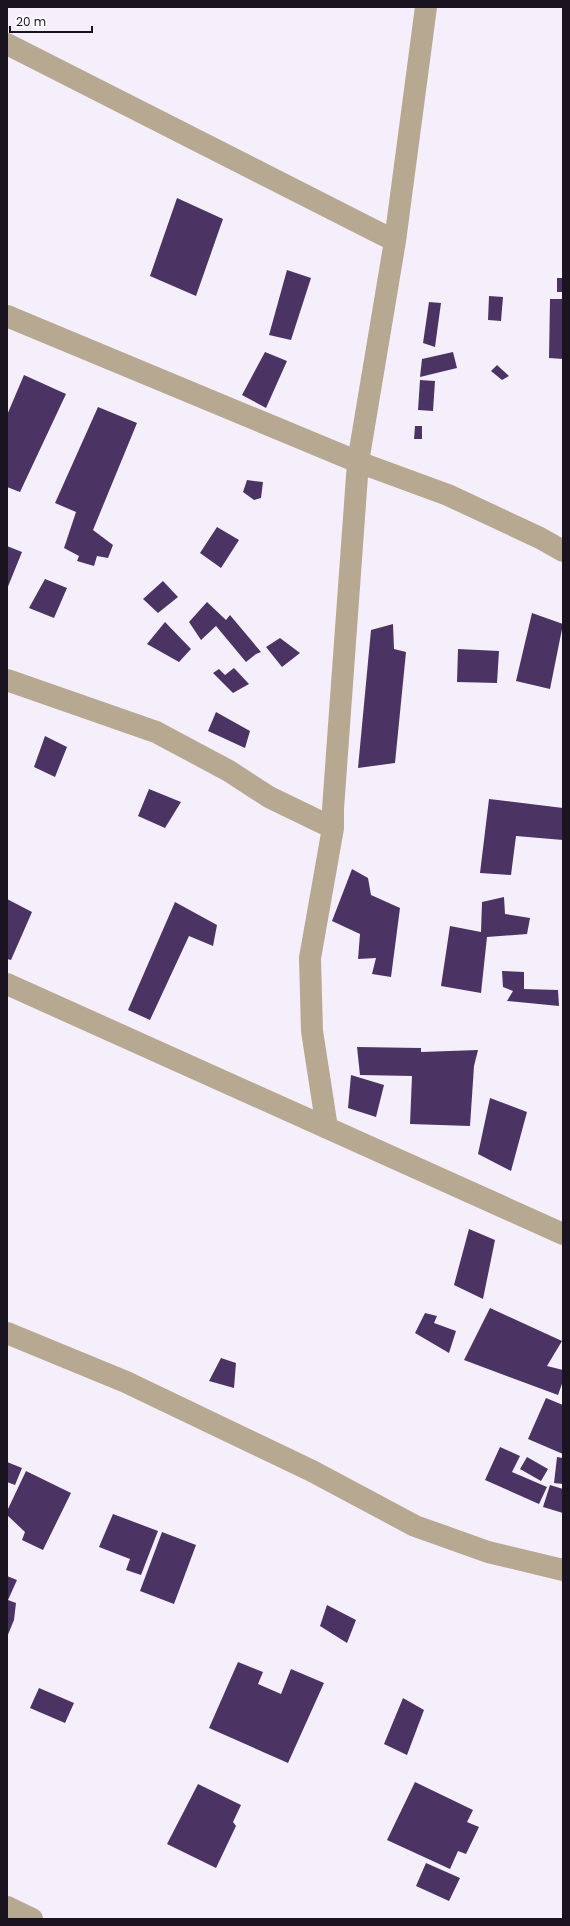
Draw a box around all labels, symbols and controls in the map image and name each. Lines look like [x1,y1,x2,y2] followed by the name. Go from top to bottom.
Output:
[10,8,92,34] scale bar
[16,13,46,30] text: 20 m

